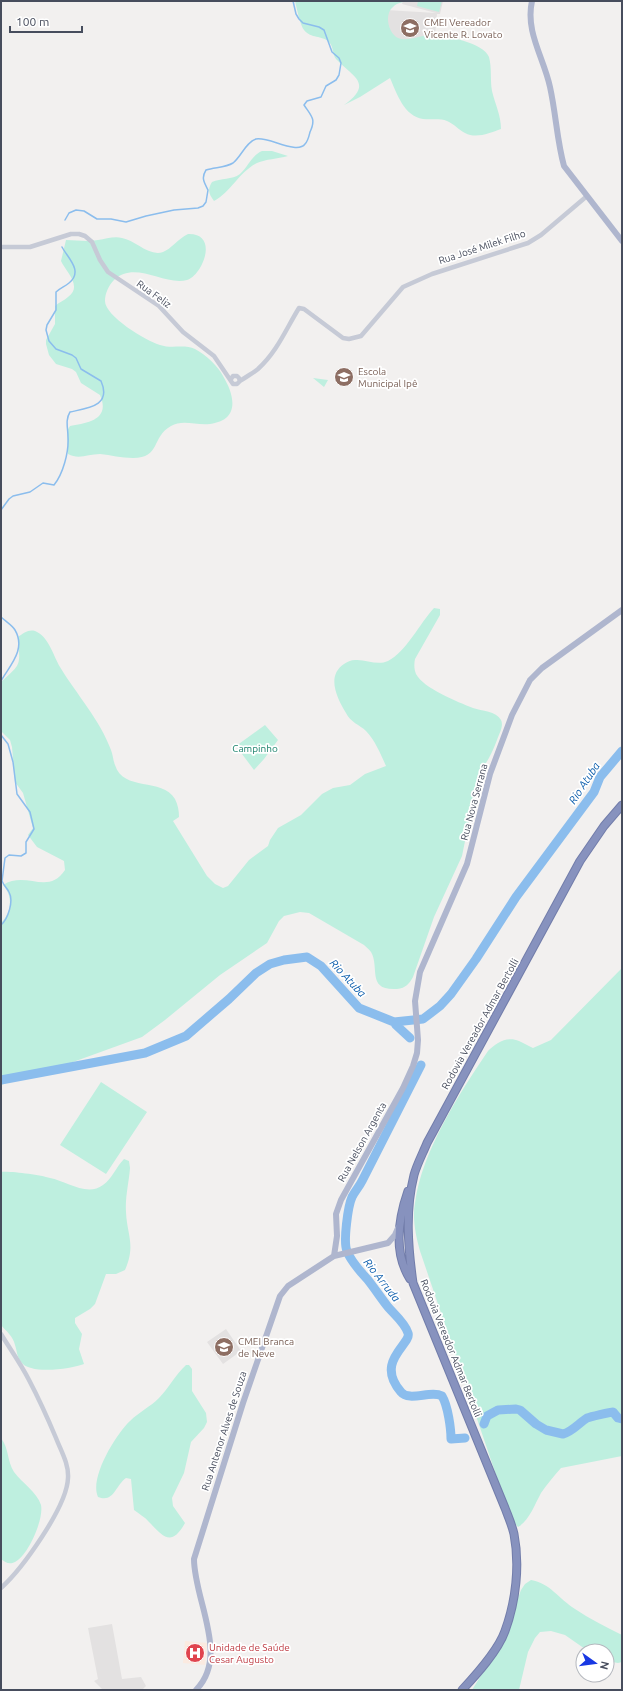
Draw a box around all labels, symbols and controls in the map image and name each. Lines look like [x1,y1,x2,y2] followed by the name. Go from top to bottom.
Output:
[10,8,82,34] scale bar
[16,15,49,28] text: 100 m
[399,17,421,39] school or university icon: CMEI Vereador Vicente R. Lovato
[424,17,503,40] place label: CMEI Vereador Vicente R. Lovato
[437,228,527,266] street label: Rua José Milek Filho
[135,278,174,310] street label: Rua Feliz
[333,366,355,388] school or university icon: Escola Municipal Ipê
[358,366,417,389] place label: Escola Municipal Ipê
[232,743,278,754] park label: Campinho
[566,760,602,806] water label: Rio Atuba
[458,762,490,842] street label: Rua Nova Serrana
[328,957,368,999] water label: Rio Atuba
[439,957,521,1091] street label: Rodovia Vereador Admar Bertolli
[336,1100,388,1184] street label: Rua Nelson Argenta
[361,1256,403,1304] water label: Rio Arruda
[418,1278,484,1418] street label: Rodovia Vereador Admar Bertolli
[213,1336,235,1358] school or university icon: CMEI Branca de Neve
[238,1336,294,1359] place label: CMEI Branca de Neve
[199,1370,249,1492] street label: Rua Antenor Alves de Souza
[184,1642,206,1664] hospital icon: Unidade de Saúde Cesar Augusto
[209,1642,290,1665] place label: Unidade de Saúde Cesar Augusto
[575,1643,615,1683] north arrow
[598,1660,612,1671] text: N

